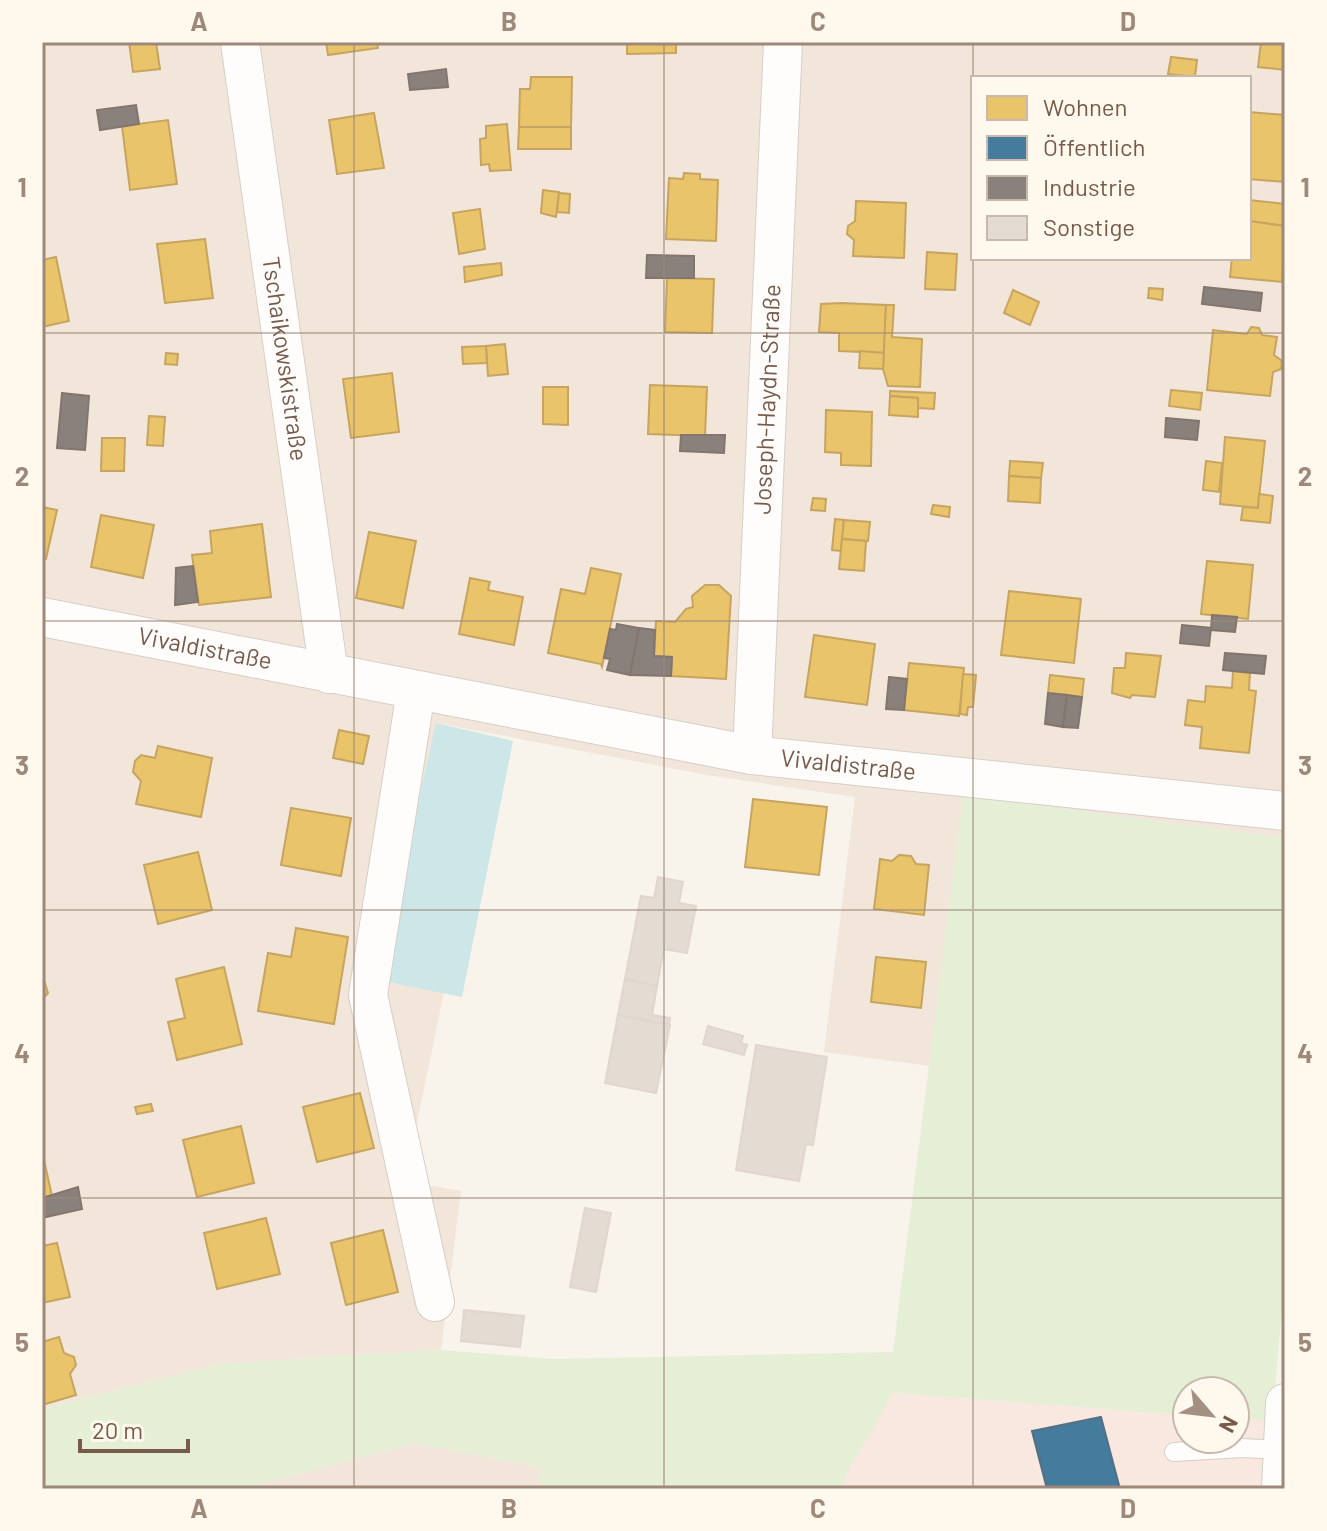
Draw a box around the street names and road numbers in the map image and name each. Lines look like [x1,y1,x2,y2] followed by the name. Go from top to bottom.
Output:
[257,255,315,463] street label: Tschaikowskistraße
[746,283,785,515] street label: Joseph-Haydn-Straße
[136,620,275,674] street label: Vivaldistraße
[779,742,917,785] street label: Vivaldistraße

